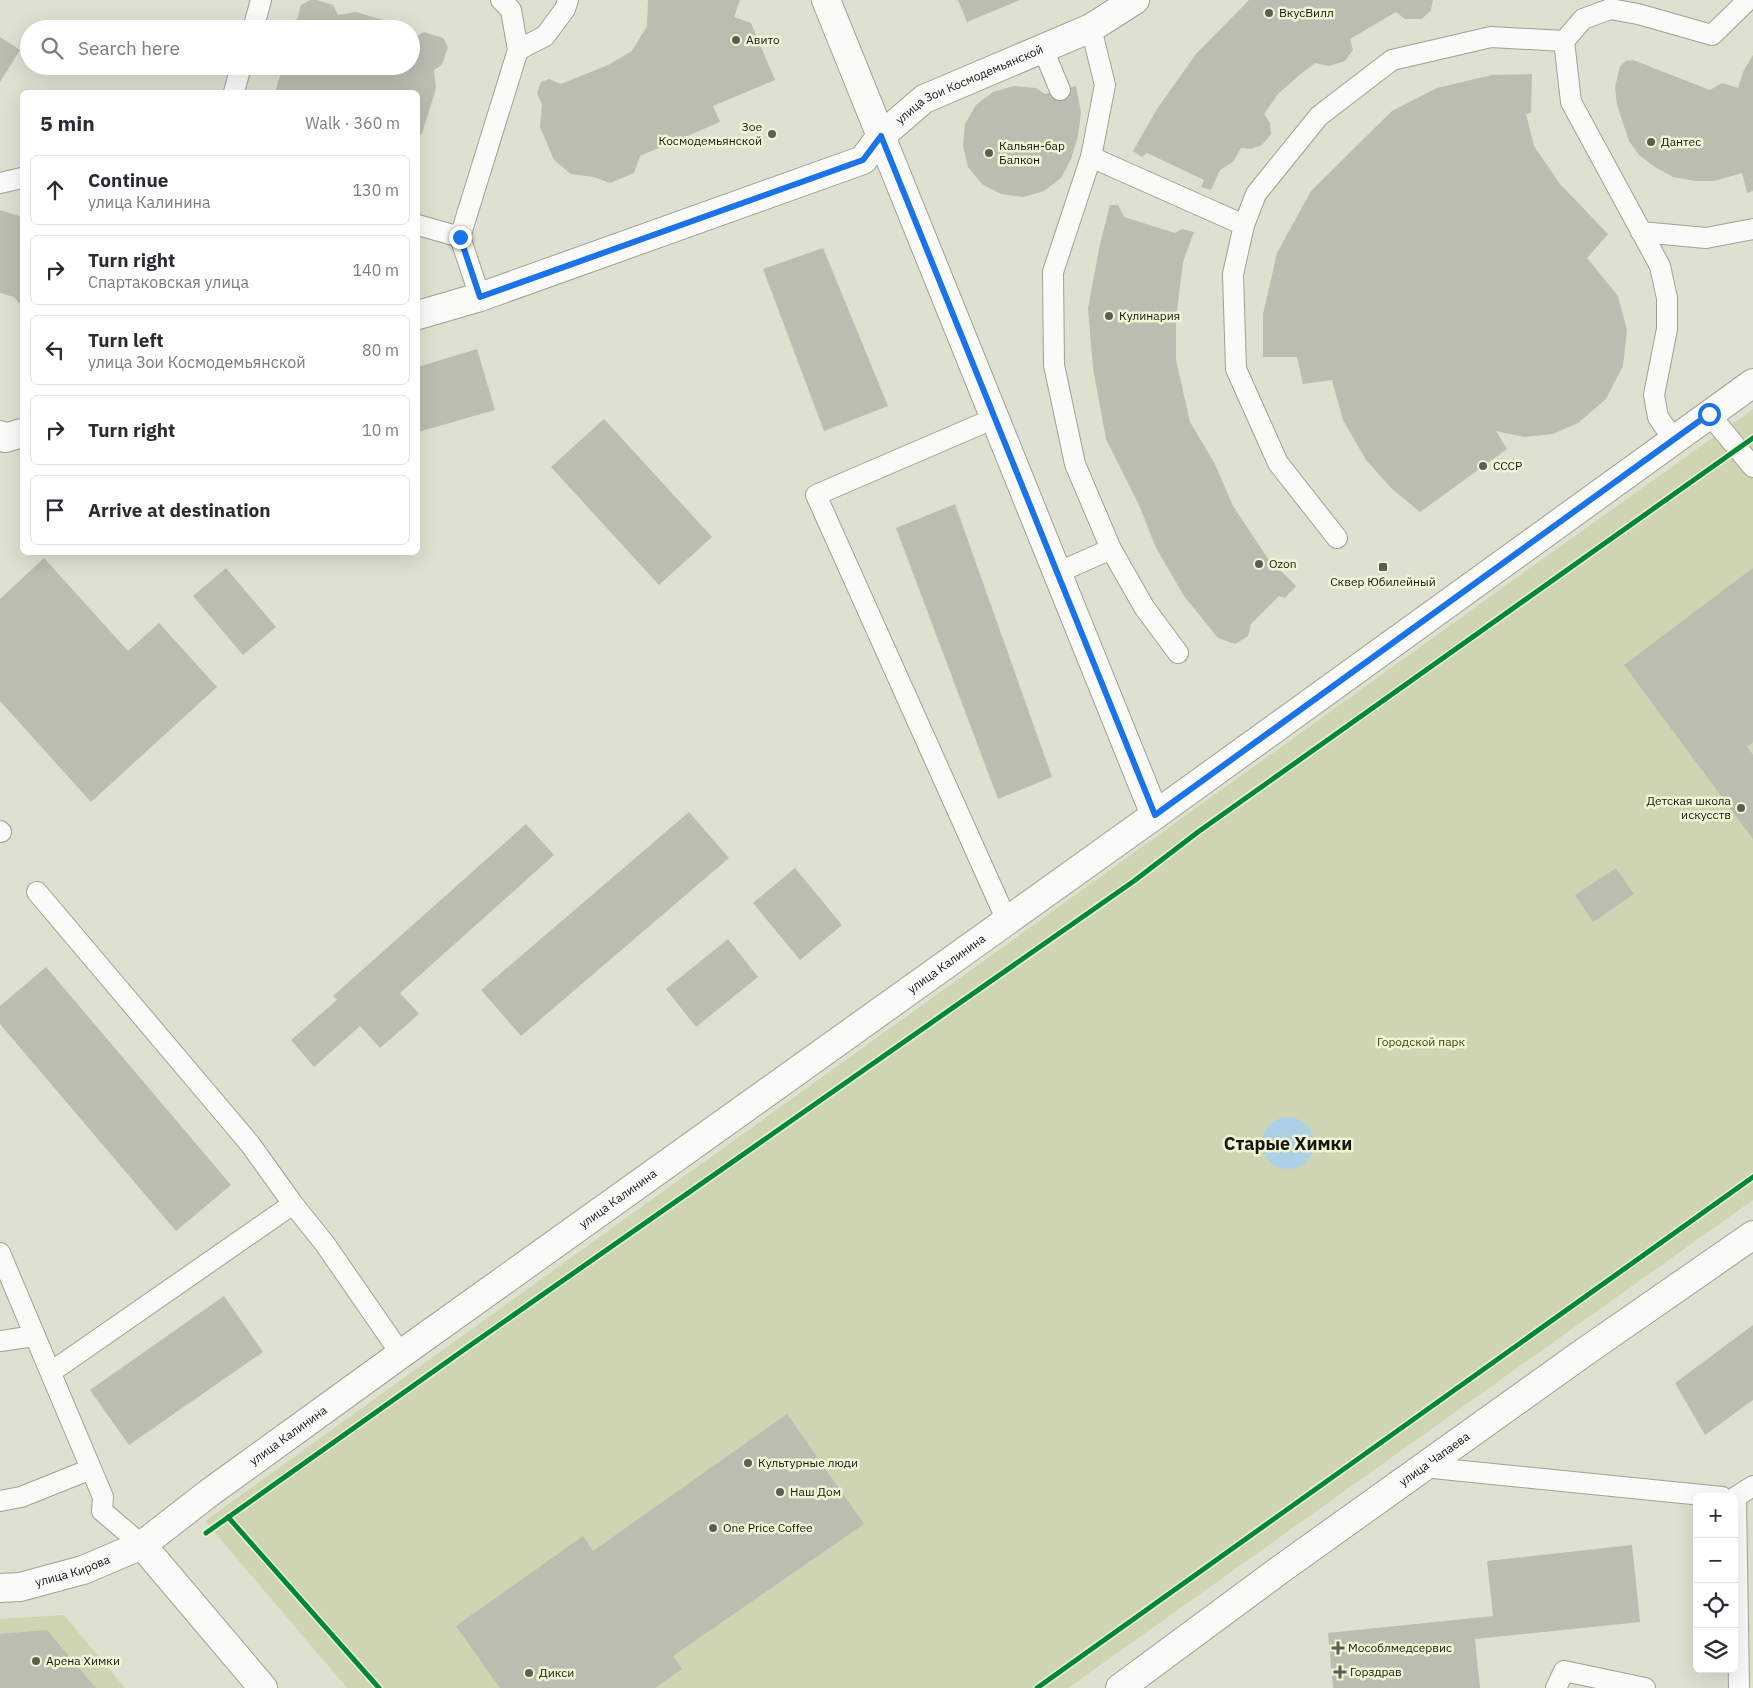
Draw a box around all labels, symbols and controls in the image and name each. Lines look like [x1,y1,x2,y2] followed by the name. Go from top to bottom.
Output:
[1279,5,1334,20] place label: ВкусВилл
[1263,7,1275,19] marker: ВкусВилл
[20,20,420,75] search box
[746,32,780,47] place label: Авито
[38,34,66,62] icon: search
[730,34,742,46] marker: Авито
[78,36,180,60] text: Search here
[892,41,1045,127] street label: улица Зои Космодемьянской
[40,109,95,137] text: 5 min
[305,113,400,133] text: Walk · 360 m
[659,119,762,148] place label: Зое Космодемьянской
[766,128,778,140] marker: Зое Космодемьянской
[1661,134,1701,149] place label: Дантес
[1645,136,1657,148] marker: Дантес
[999,138,1065,167] place label: Кальян-бар Балкон
[983,147,995,159] marker: Кальян-бар Балкон
[88,168,168,192] text: Continue
[41,176,69,204] icon: ahead
[352,180,399,200] text: 130 m
[88,192,211,212] text: улица Калинина
[449,226,472,249] route end
[88,248,175,272] text: Turn right
[41,256,69,284] icon: right
[352,260,399,280] text: 140 m
[88,272,249,292] text: Спартаковская улица
[1119,308,1180,323] place label: Кулинария
[1103,310,1115,322] marker: Кулинария
[88,328,164,352] text: Turn left
[41,336,69,364] icon: left
[362,340,399,360] text: 80 m
[88,352,306,372] text: улица Зои Космодемьянской
[1698,403,1721,426] route start
[41,416,69,444] icon: right
[88,418,175,442] text: Turn right
[362,420,399,440] text: 10 m
[1493,458,1522,473] place label: СССР
[1477,460,1489,472] marker: СССР
[41,496,69,524] icon: arrive
[88,498,271,522] text: Arrive at destination
[1269,556,1296,571] place label: Ozon
[1253,558,1265,570] marker: Ozon
[1377,561,1389,573] marker: Сквер Юбилейный
[1330,574,1436,589] place label: Сквер Юбилейный
[1646,793,1732,822] place label: Детская школа искусств
[1735,802,1747,814] marker: Детская школа искусств
[905,930,989,996] street label: улица Калинина
[1377,1034,1466,1049] park label: Городской парк
[1224,1132,1352,1155] district label: Старые Химки
[576,1165,660,1231] street label: улица Калинина
[246,1402,330,1468] street label: улица Калинина
[1396,1428,1473,1489] street label: улица Чапаева
[758,1455,858,1470] place label: Культурные люди
[742,1457,754,1469] marker: Культурные люди
[790,1484,841,1499] place label: Наш Дом
[774,1486,786,1498] marker: Наш Дом
[1693,1493,1738,1673] map controls
[1693,1493,1738,1538] button: +
[723,1520,813,1535] place label: One Price Coffee
[707,1522,719,1534] marker: One Price Coffee
[1693,1538,1738,1583] button: −
[33,1551,113,1590] street label: улица Кирова
[1693,1583,1738,1628] button: locate
[1693,1628,1738,1673] button: layers
[1348,1640,1452,1655] place label: Мособлмедсервис
[1332,1642,1344,1654] marker: Мособлмедсервис
[46,1653,120,1668] place label: Арена Химки
[30,1655,42,1667] marker: Арена Химки
[1350,1664,1402,1679] place label: Горздрав
[539,1665,574,1680] place label: Дикси
[1334,1666,1346,1678] marker: Горздрав
[523,1667,535,1679] marker: Дикси

